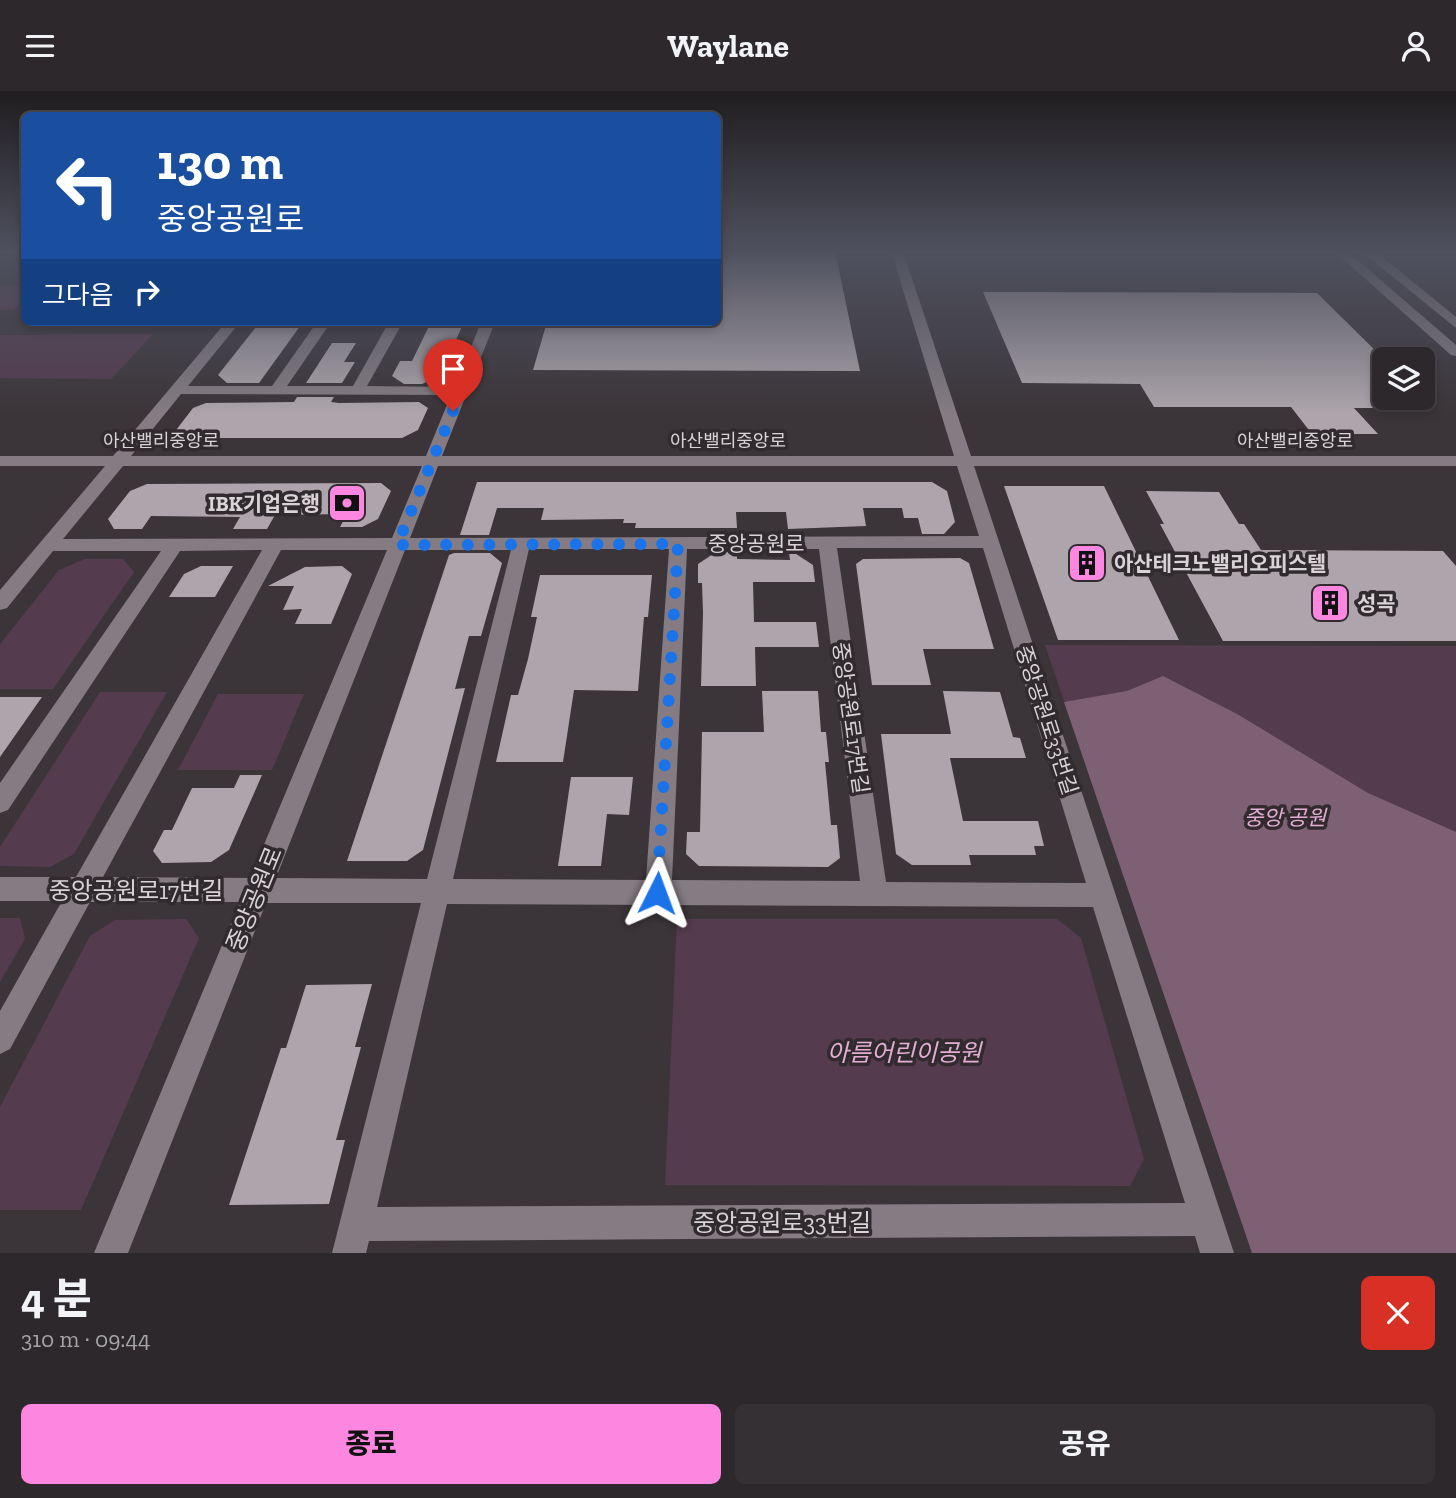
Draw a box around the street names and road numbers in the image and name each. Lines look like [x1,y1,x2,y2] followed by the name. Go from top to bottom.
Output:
[103,430,219,452] street label: 아산밸리중앙로
[670,430,786,452] street label: 아산밸리중앙로
[1237,430,1353,452] street label: 아산밸리중앙로
[708,531,804,556] street label: 중앙공원로
[828,641,874,795] street label: 중앙공원로17번길
[1011,642,1083,798] street label: 중앙공원로33번길
[220,842,288,956] street label: 중앙공원로
[49,876,223,905] street label: 중앙공원로17번길
[693,1208,871,1237] street label: 중앙공원로33번길

